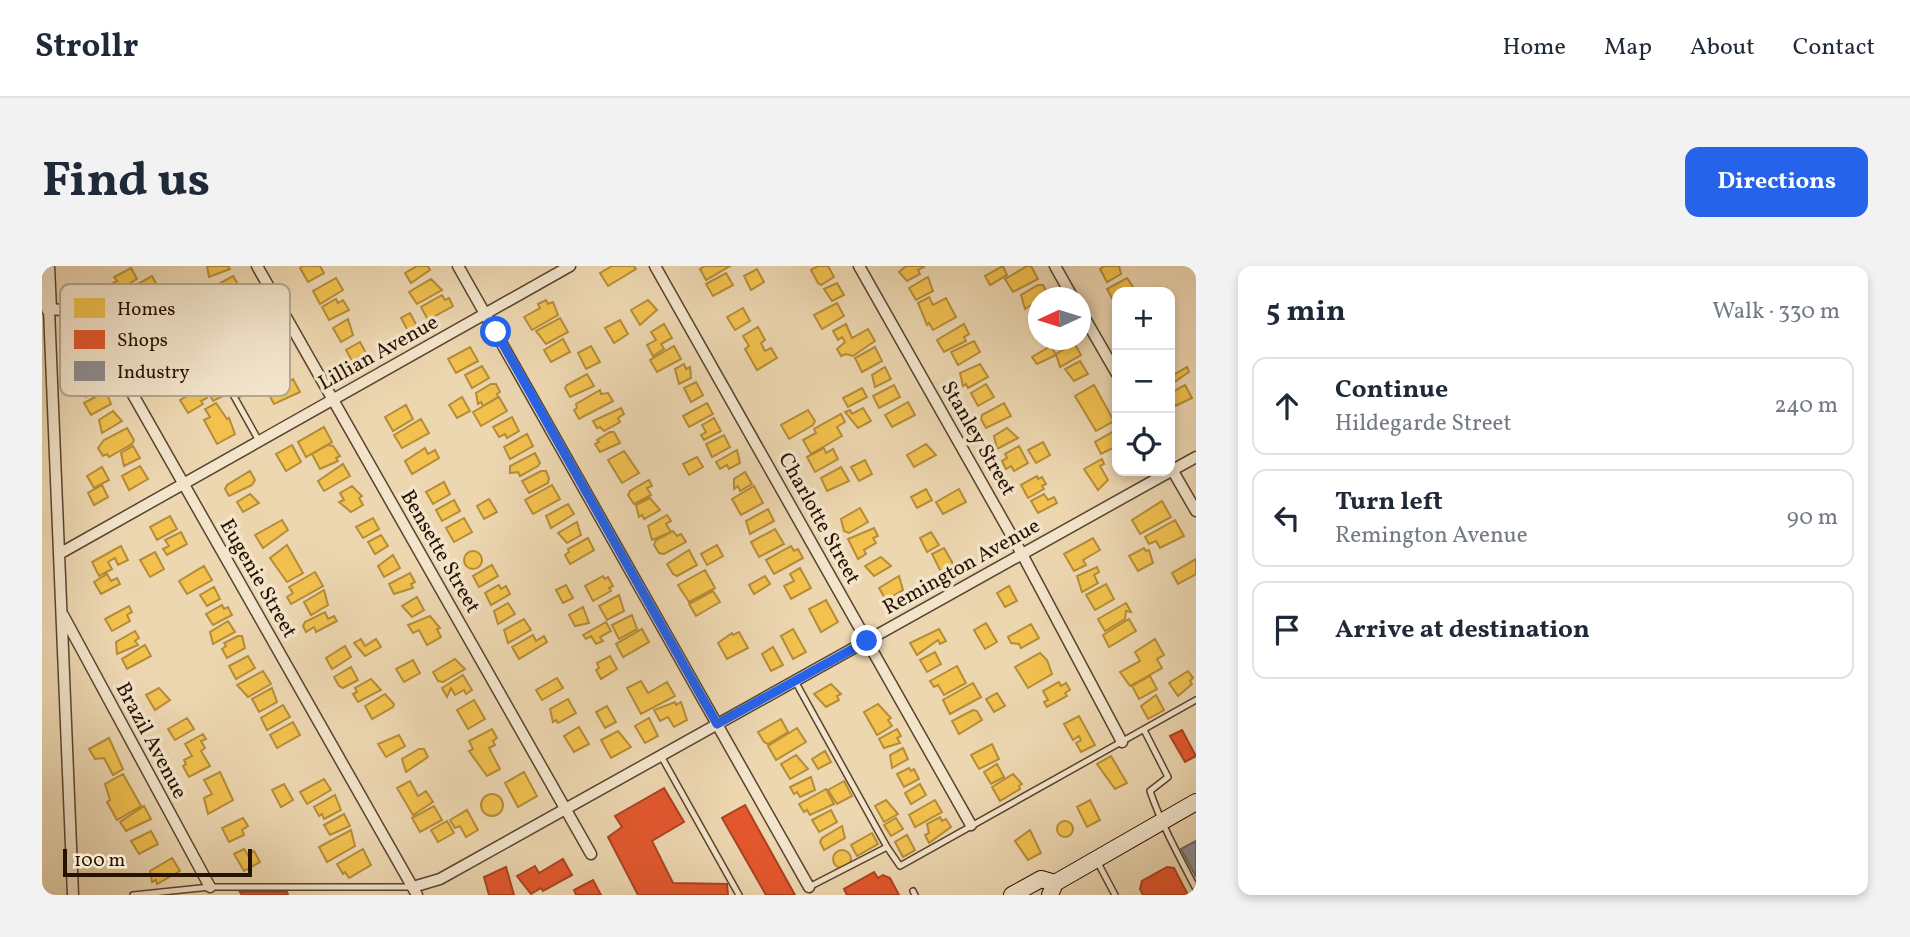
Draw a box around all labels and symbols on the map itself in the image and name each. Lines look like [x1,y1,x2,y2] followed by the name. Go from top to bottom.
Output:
[60,284,290,396] legend
[1028,287,1091,350] north arrow
[117,297,175,323] text: Homes
[314,308,444,398] street label: Lillian Avenue
[480,316,511,347] route start
[117,328,168,354] text: Shops
[117,360,190,386] text: Industry
[933,376,1022,501] street label: Stanley Street
[771,448,867,590] street label: Charlotte Street
[393,485,487,619] street label: Bensette Street
[878,512,1046,623] street label: Remington Avenue
[212,514,304,644] street label: Eugenie Street
[851,625,882,656] route end
[108,677,194,804] street label: Brazil Avenue
[63,846,252,878] scale bar

